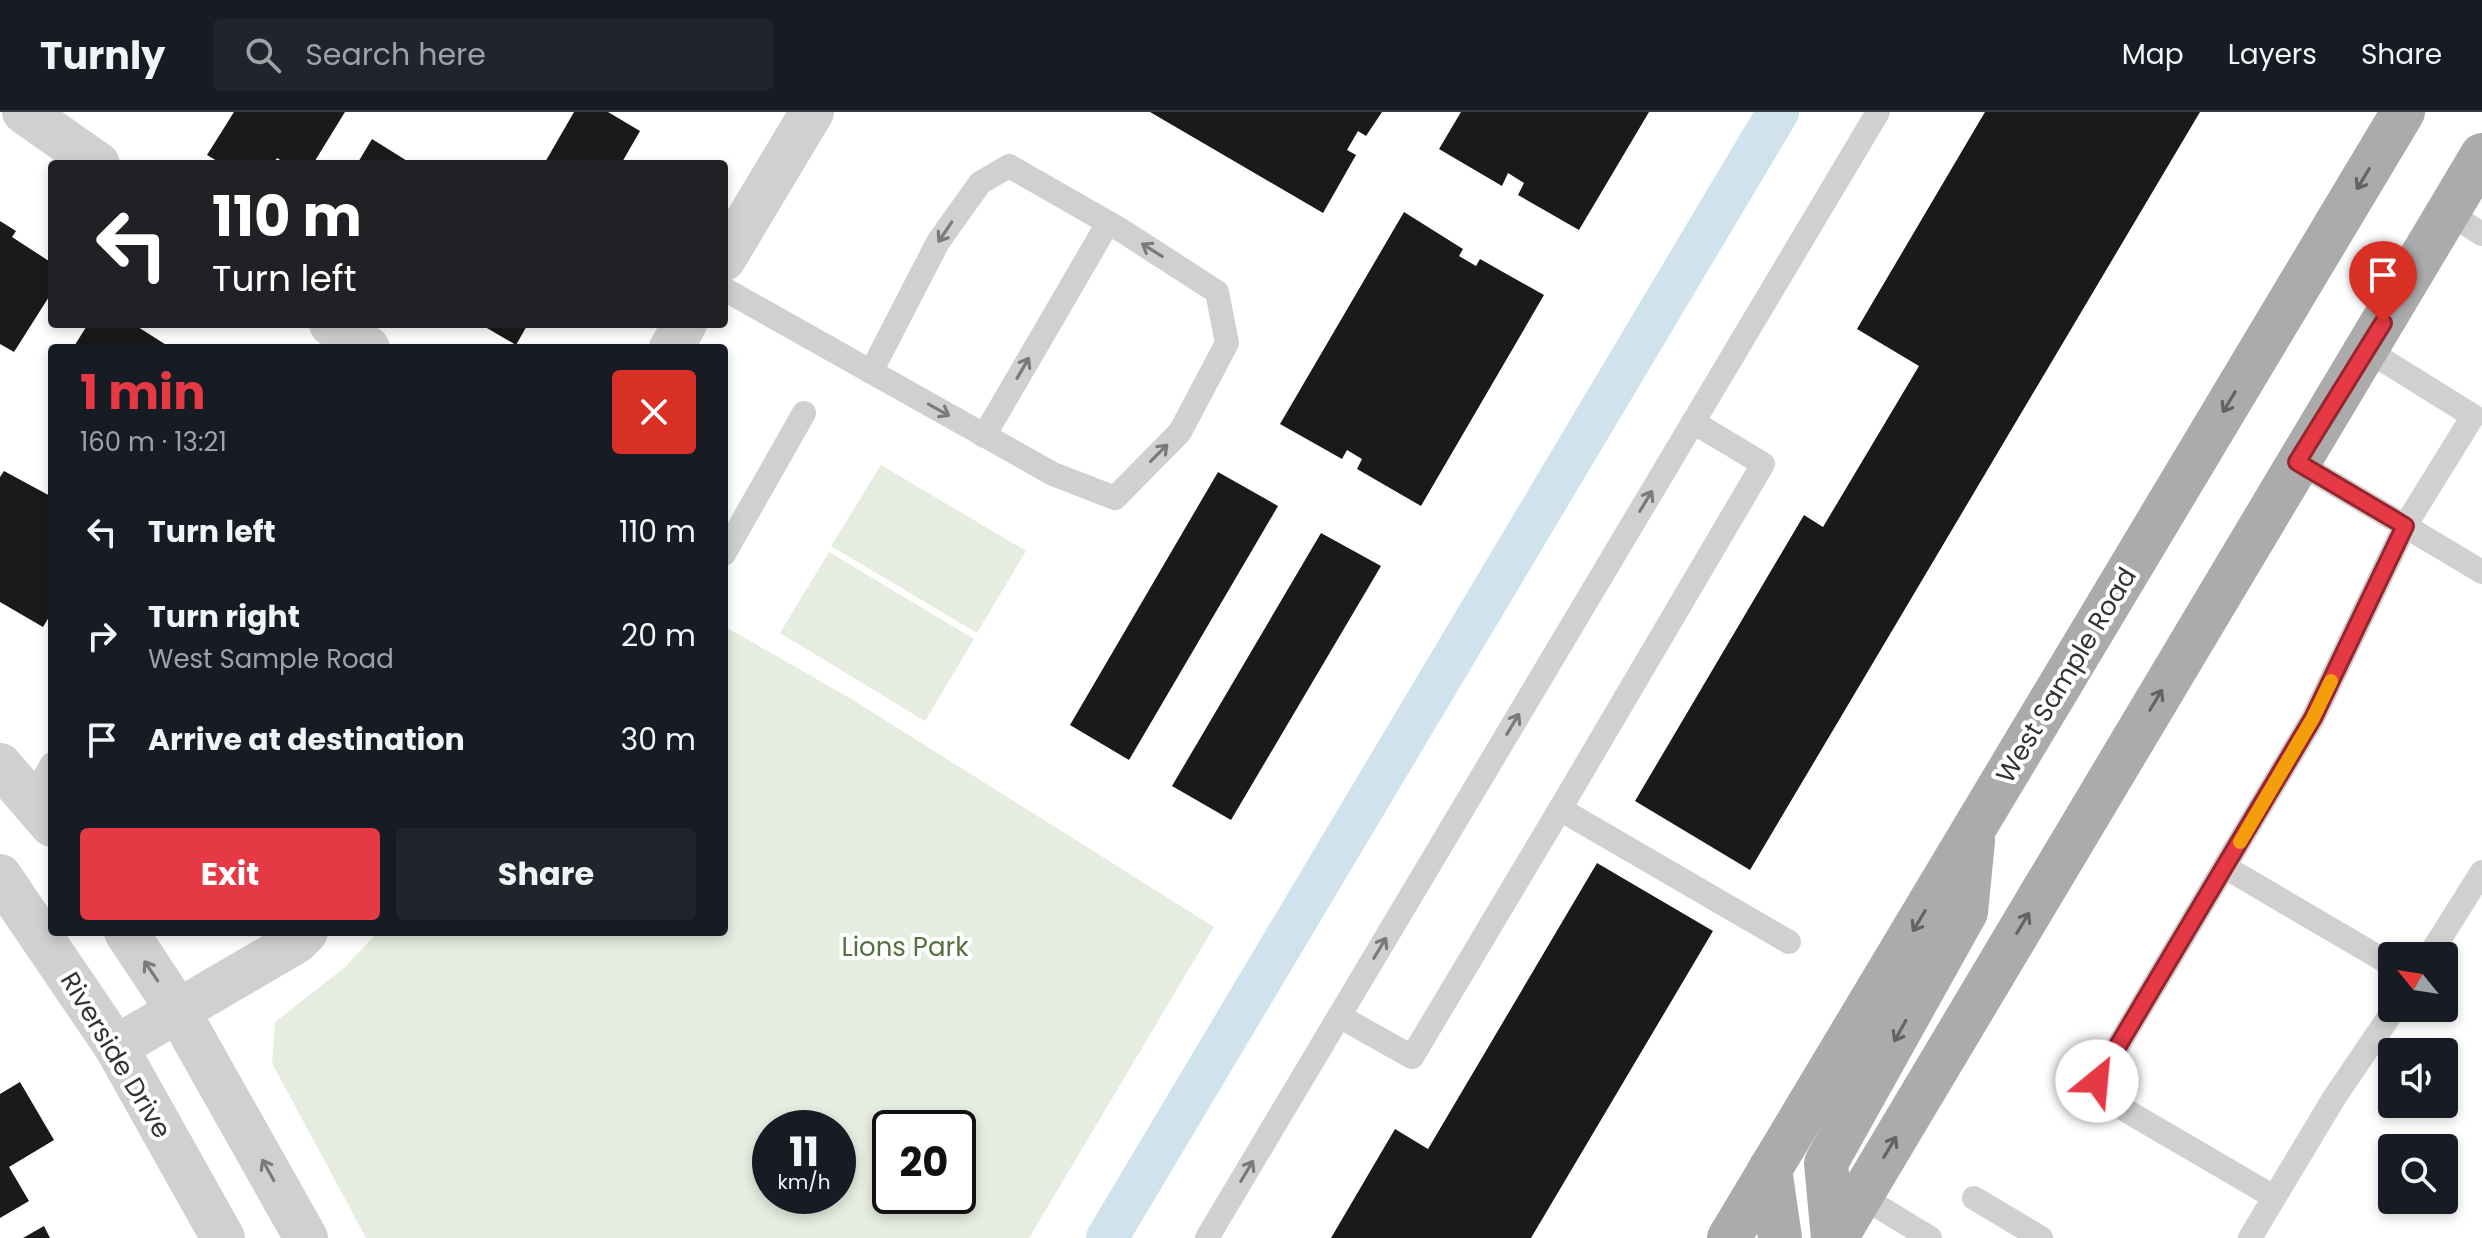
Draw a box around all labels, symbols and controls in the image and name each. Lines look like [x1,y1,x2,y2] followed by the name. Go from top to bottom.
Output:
[213,19,773,91] search box
[40,29,165,82] text: Turnly
[241,33,285,77] icon: search
[305,33,486,76] text: Search here
[2122,35,2184,74] text: Map
[2228,35,2317,74] text: Layers
[2361,35,2442,74] text: Share
[2355,167,2371,190] one-way arrow
[212,177,362,256] text: 110 m
[80,192,184,296] icon: left
[937,221,954,243] one-way arrow
[2349,241,2417,323] pin
[1141,242,1164,258] one-way arrow
[212,253,357,304] text: Turn left
[2361,253,2405,297] icon: arrive
[1015,357,1031,380] one-way arrow
[80,359,206,426] text: 1 min
[612,370,696,454] button: close
[2221,390,2237,413] one-way arrow
[926,403,950,418] one-way arrow
[80,424,227,460] text: 160 m · 13:21
[1149,444,1168,463] one-way arrow
[1638,490,1654,513] one-way arrow
[80,510,124,554] icon: left
[148,510,276,553] text: Turn left
[619,510,696,553] text: 110 m
[1987,560,2145,790] street label: West Sample Road
[148,595,300,638] text: Turn right
[80,614,124,658] icon: right
[621,614,696,657] text: 20 m
[148,641,394,677] text: West Sample Road
[2148,689,2164,712] one-way arrow
[1505,713,1521,736] one-way arrow
[80,718,124,762] icon: arrive
[148,718,465,761] text: Arrive at destination
[621,718,696,761] text: 30 m
[80,828,380,920] button: Exit
[396,828,696,920] button: Share
[1911,909,1927,932] one-way arrow
[2015,912,2031,935] one-way arrow
[841,929,969,965] park label: Lions Park
[1372,937,1388,960] one-way arrow
[2378,942,2458,1022] north arrow
[2378,942,2458,1214] map controls
[143,960,160,982] one-way arrow
[52,965,180,1145] street label: Riverside Drive
[1892,1018,1907,1042] one-way arrow
[2378,1038,2458,1118] button: sound
[2055,1039,2139,1123] position arrow
[872,1110,976,1214] speed limit sign: 20
[789,1124,819,1180] text: 11
[2378,1134,2458,1214] button: search
[1882,1136,1898,1159] one-way arrow
[260,1159,276,1182] one-way arrow
[1239,1160,1255,1183] one-way arrow
[777,1168,831,1196] text: km/h

